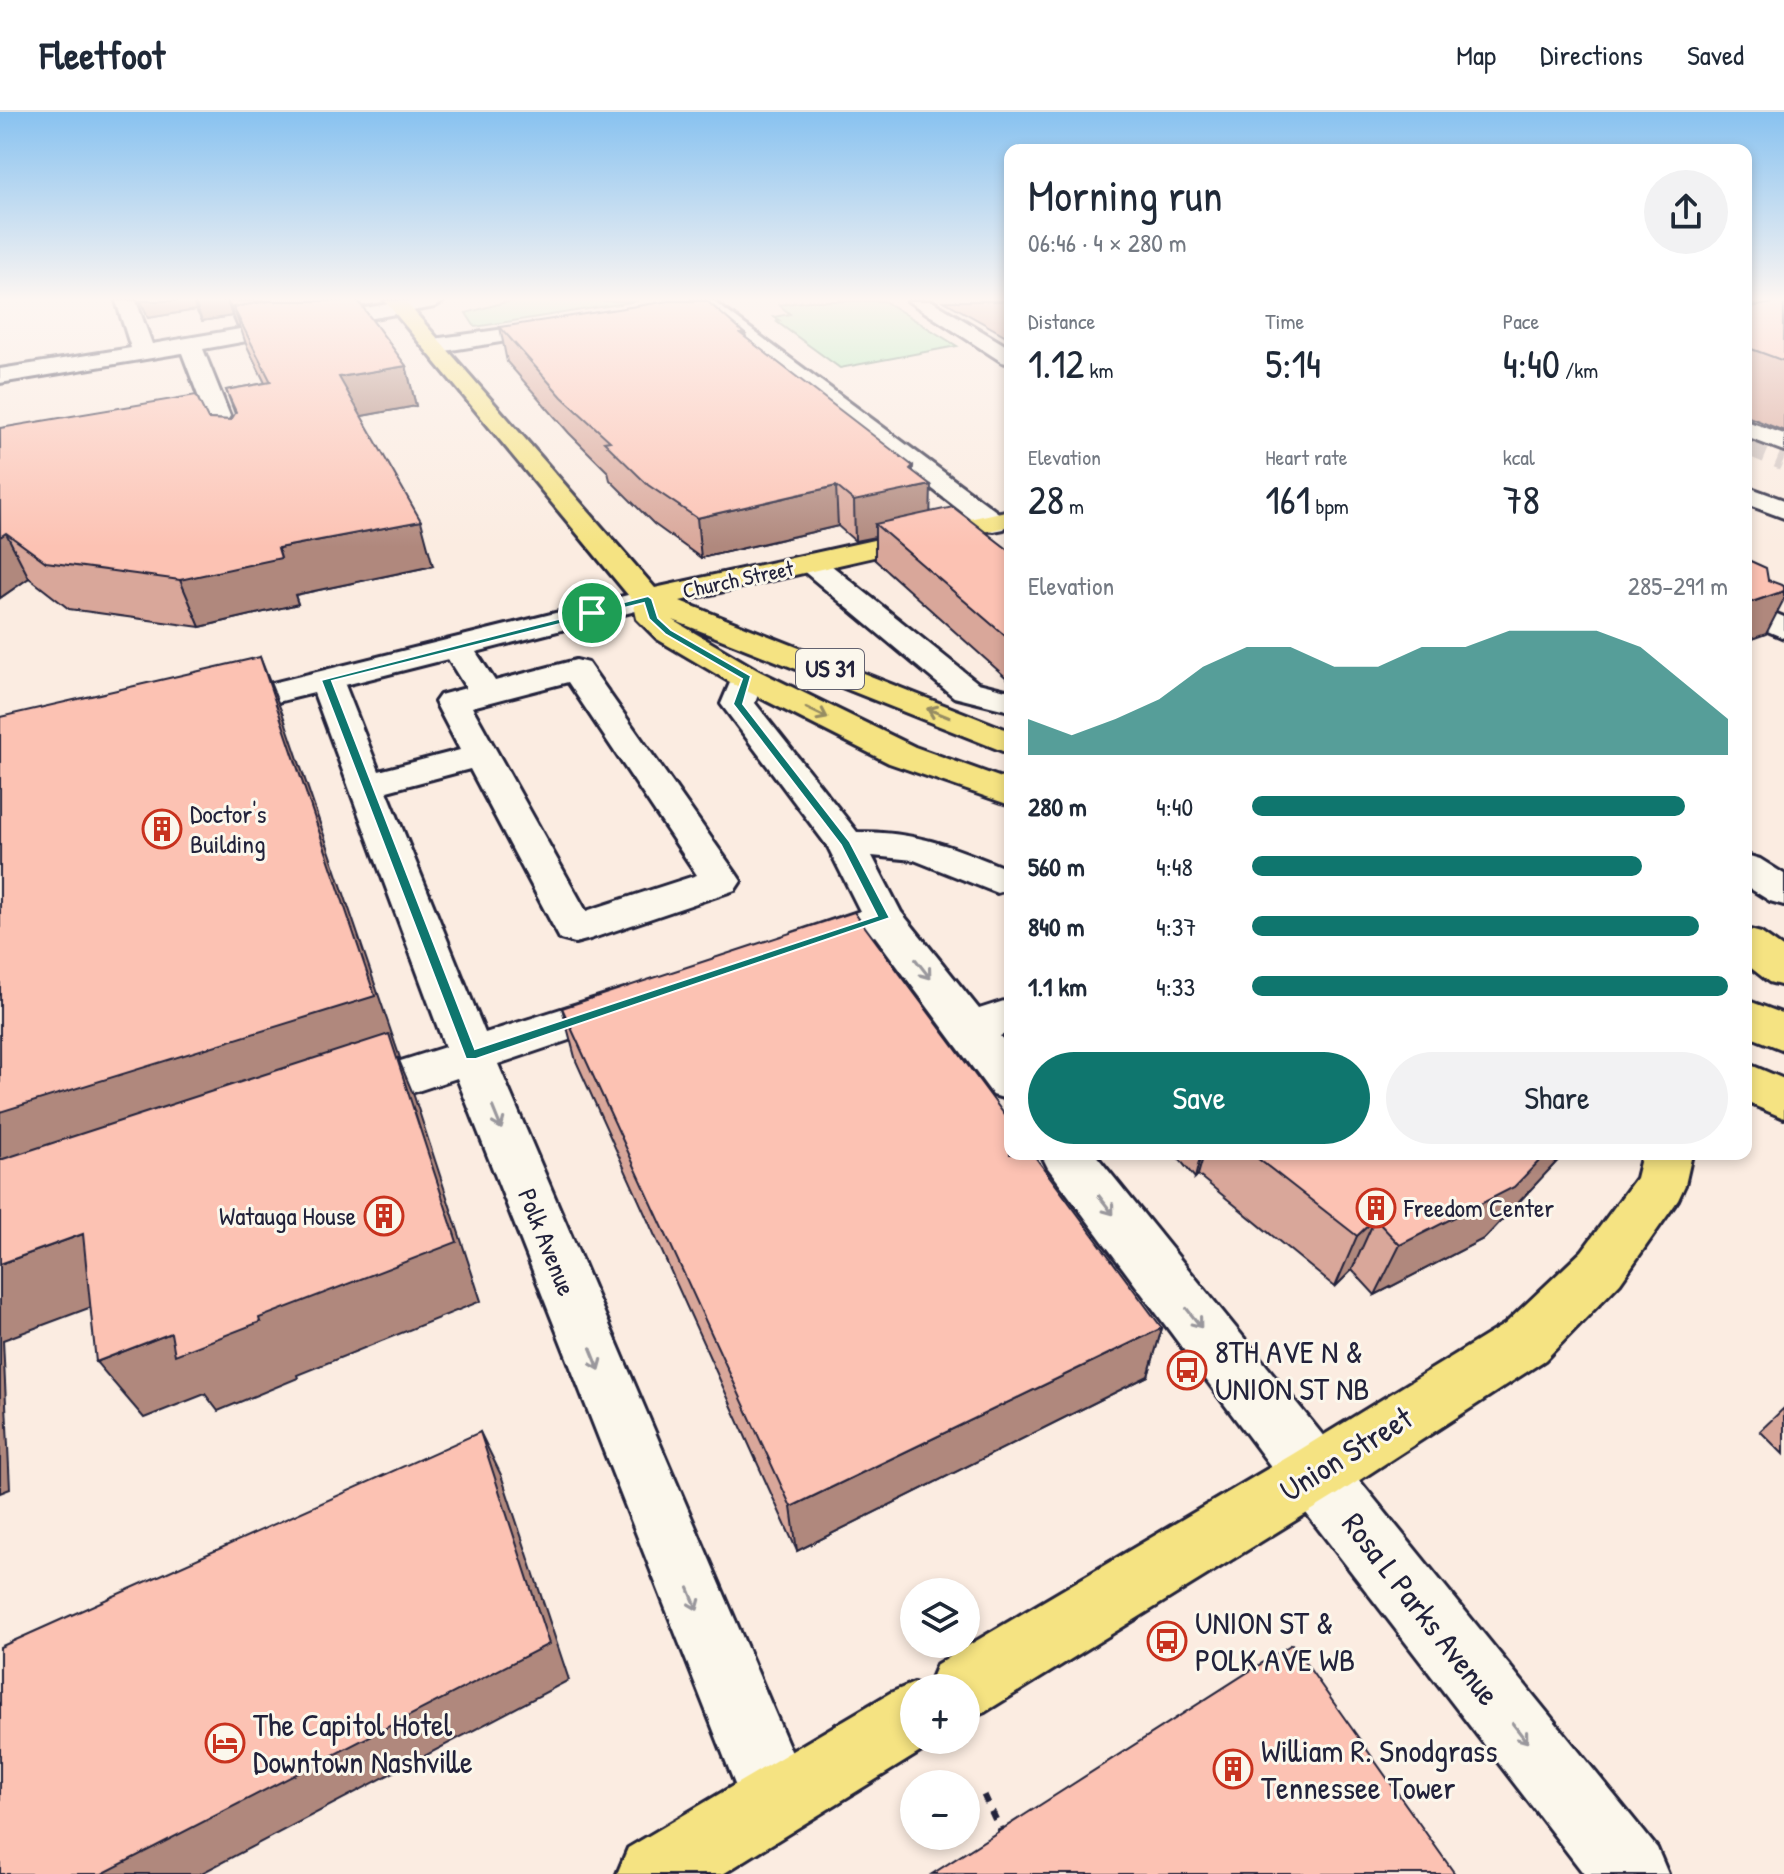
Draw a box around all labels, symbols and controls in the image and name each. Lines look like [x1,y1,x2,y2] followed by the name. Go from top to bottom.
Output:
[40,29,165,81] text: Fleetfoot
[1456,36,1496,74] text: Map
[1540,36,1643,74] text: Directions
[1687,36,1744,74] text: Saved
[1028,165,1223,225] text: Morning run
[1644,170,1728,254] button: share
[1028,225,1187,260] text: 06:46 · 4 × 280 m
[1028,306,1095,336] text: Distance
[1265,306,1304,336] text: Time
[1503,306,1539,336] text: Pace
[1028,336,1084,390] text: 1.12
[1265,336,1321,390] text: 5:14
[1503,336,1560,390] text: 4:40
[1084,355,1113,385] text: km
[1560,355,1598,385] text: /km
[1028,442,1101,472] text: Elevation
[1265,442,1348,472] text: Heart rate
[1503,442,1535,472] text: kcal
[1028,472,1064,526] text: 28
[1265,472,1310,526] text: 161
[1503,472,1540,526] text: 78
[1064,491,1084,521] text: m
[1310,491,1349,521] text: bpm
[680,553,797,605] street label: Church Street
[1028,568,1114,603] text: Elevation
[1628,568,1728,603] text: 285–291 m
[558,579,626,647] pin
[570,591,614,635] icon: arrive
[796,649,864,689] road number: US 31
[926,705,951,719] one-way arrow
[805,706,829,721] one-way arrow
[1028,789,1087,824] text: 280 m
[1156,789,1193,824] text: 4:40
[190,796,267,861] place label: Doctor's Building
[141,808,183,850] building icon: Doctor's Building
[1028,849,1085,884] text: 560 m
[1156,849,1193,884] text: 4:48
[1028,909,1084,944] text: 840 m
[1156,909,1196,944] text: 4:37
[915,958,932,980] one-way arrow
[1028,969,1087,1004] text: 1.1 km
[1156,969,1195,1004] text: 4:33
[1028,1052,1370,1144] button: Save
[1386,1052,1728,1144] button: Share
[490,1105,505,1130] one-way arrow
[510,1183,585,1301] street label: Polk Avenue
[1355,1187,1397,1229] building icon: Freedom Center
[1403,1190,1554,1225] place label: Freedom Center
[1097,1194,1114,1215] one-way arrow
[363,1195,405,1237] building icon: Watauga House
[219,1198,356,1233] place label: Watauga House
[1185,1307,1202,1328] one-way arrow
[1215,1330,1370,1410] place label: 8TH AVE N & UNION ST NB
[589,1346,603,1371] one-way arrow
[1166,1349,1208,1391] bus stop icon: 8TH AVE N & UNION ST NB
[1271,1395,1421,1511] street label: Union Street
[1333,1504,1510,1714] street label: Rosa L Parks Avenue
[900,1578,980,1850] map controls
[900,1578,980,1658] button: layers
[687,1586,701,1611] one-way arrow
[1195,1601,1355,1681] place label: UNION ST & POLK AVE WB
[1146,1620,1188,1662] bus stop icon: UNION ST & POLK AVE WB
[900,1674,980,1754] button: +
[253,1703,473,1783] place label: The Capitol Hotel Downtown Nashville
[204,1722,246,1764] hotel icon: The Capitol Hotel Downtown Nashville
[1511,1722,1528,1743] one-way arrow
[1261,1729,1498,1809] place label: William R. Snodgrass Tennessee Tower
[1212,1748,1254,1790] building icon: William R. Snodgrass Tennessee Tower
[900,1770,980,1850] button: −

